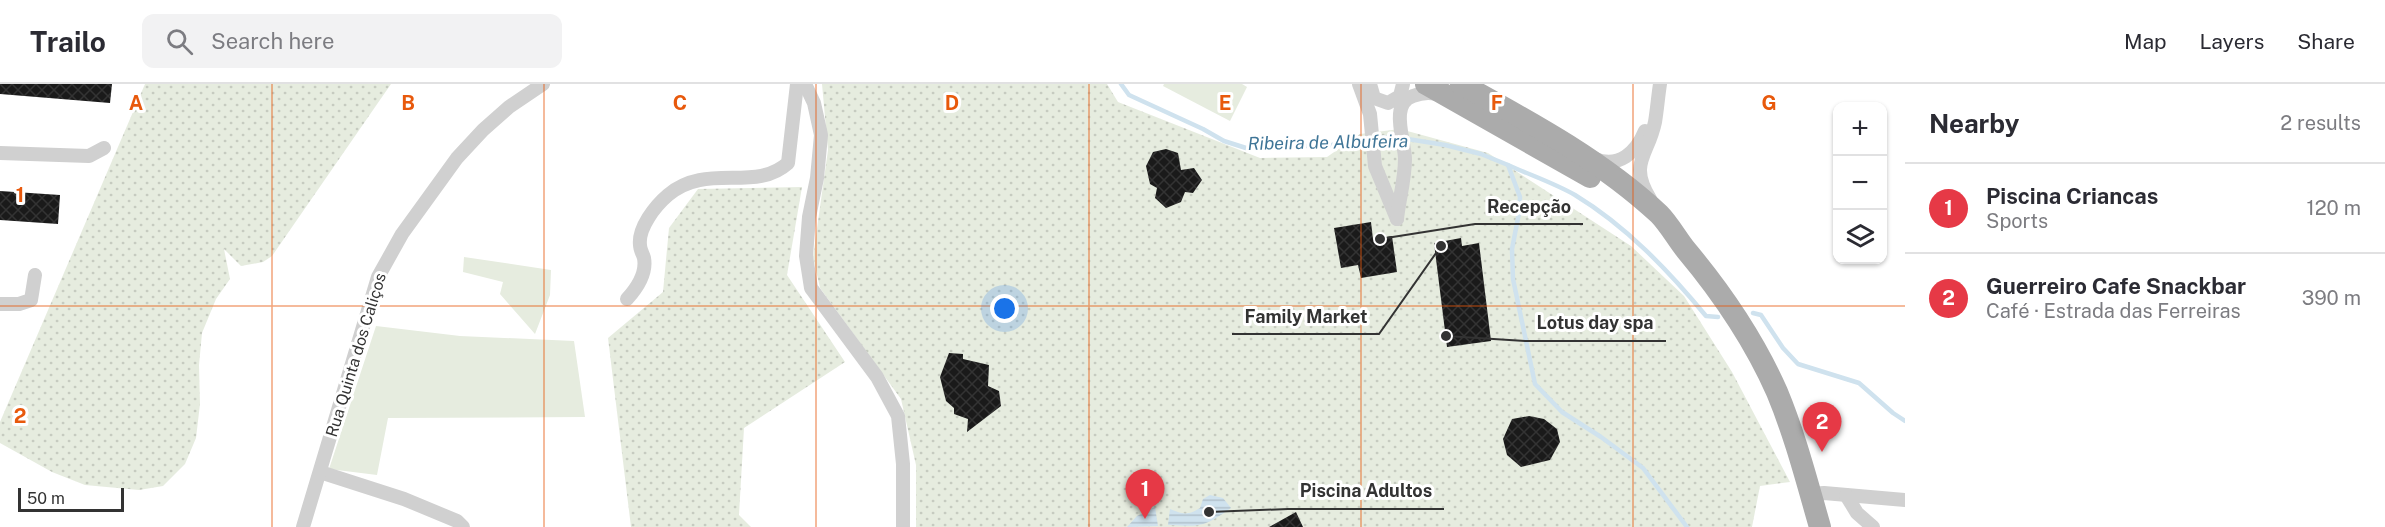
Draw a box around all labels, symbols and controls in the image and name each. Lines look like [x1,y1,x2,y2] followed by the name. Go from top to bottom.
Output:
[142,14,562,68] search box
[30,25,106,58] text: Trailo
[163,25,196,58] icon: search
[211,28,334,54] text: Search here
[2124,29,2167,54] text: Map
[2200,29,2264,54] text: Layers
[2297,29,2355,54] text: Share
[129,91,143,115] text: A
[401,91,415,115] text: B
[673,91,687,115] text: C
[945,91,959,115] text: D
[1219,91,1231,115] text: E
[1491,91,1503,115] text: F
[1761,91,1777,115] text: G
[1833,102,1887,264] map controls
[1833,102,1887,156] button: +
[1929,108,2019,139] text: Nearby
[2280,111,2361,135] text: 2 results
[1247,130,1409,154] water label: Ribeira de Albufeira
[1833,156,1887,210] button: −
[16,183,24,207] text: 1
[1986,183,2158,209] text: Piscina Criancas
[1475,188,1583,224] callout: Recepção
[1487,196,1571,217] text: Recepção
[1944,196,1953,220] text: 1
[2307,196,2361,220] text: 120 m
[1986,209,2048,233] text: Sports
[1833,210,1887,264] button: layers
[322,271,390,439] street label: Rua Quinta dos Caliços
[1986,273,2246,299] text: Guerreiro Cafe Snackbar
[1942,286,1955,310] text: 2
[2302,286,2361,310] text: 390 m
[990,294,1019,323] your location
[1232,298,1379,334] callout: Family Market
[1986,299,2241,323] text: Café · Estrada das Ferreiras
[1525,305,1666,341] callout: Lotus day spa
[1244,306,1368,327] text: Family Market
[1536,312,1654,333] text: Lotus day spa
[1802,402,1842,452] pin: 2
[14,404,26,428] text: 2
[1126,470,1164,519] pin: 1
[1288,473,1444,509] callout: Piscina Adultos
[1300,480,1432,501] text: Piscina Adultos
[18,485,124,512] scale bar
[27,489,65,508] text: 50 m

